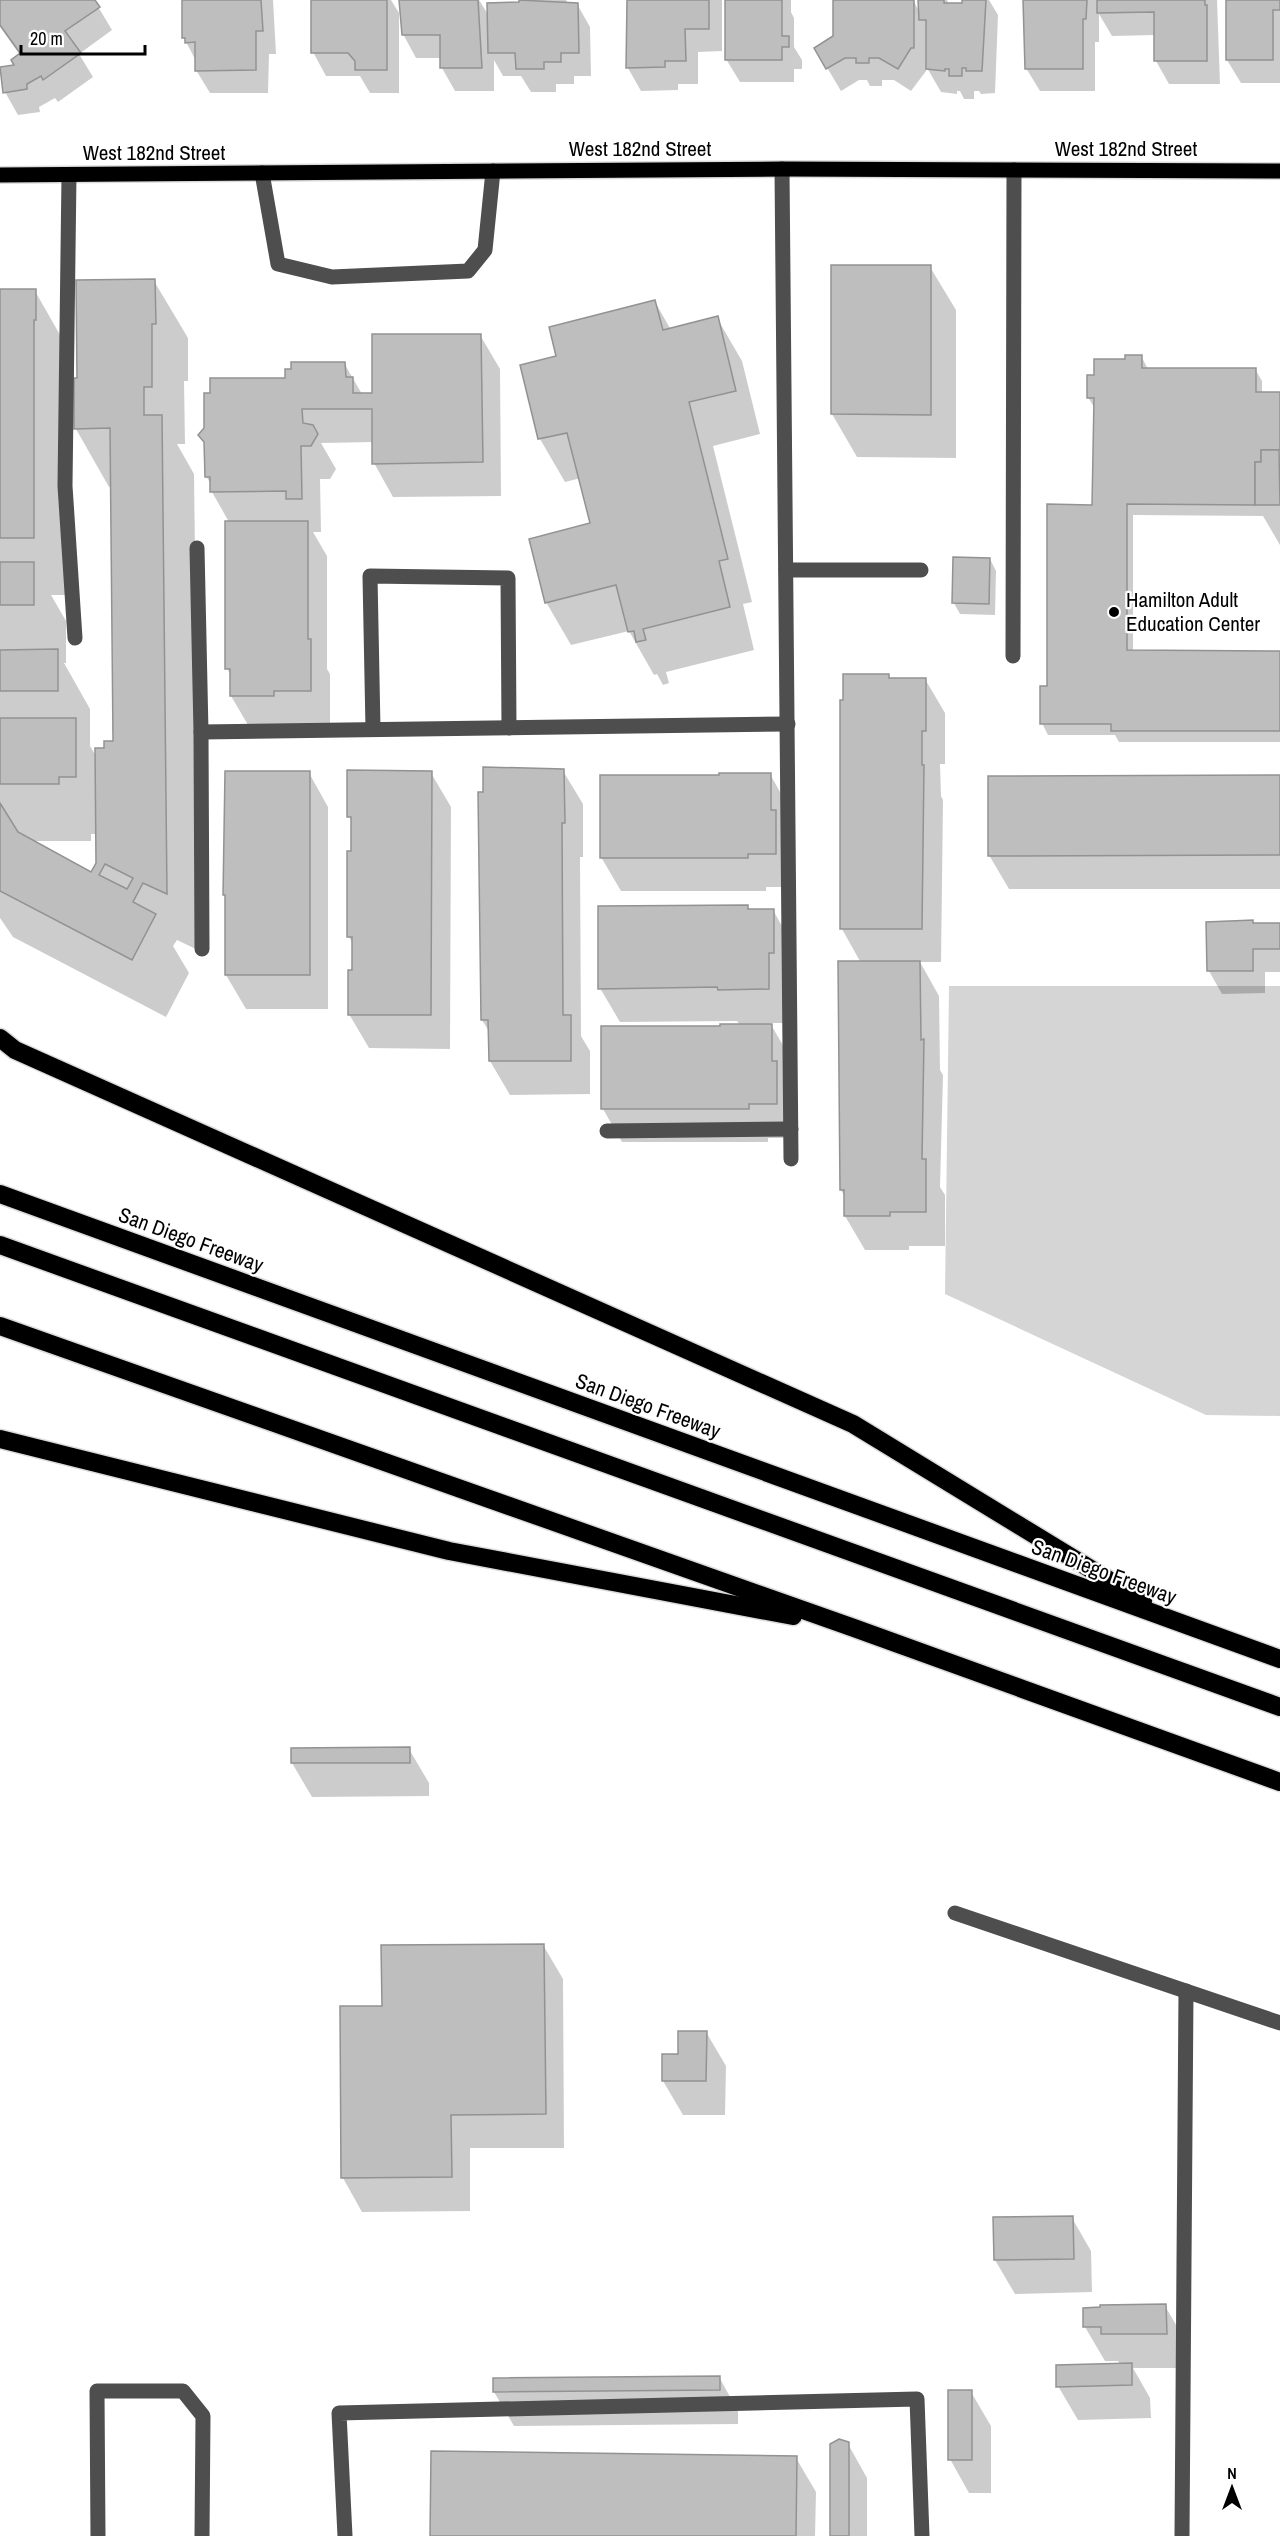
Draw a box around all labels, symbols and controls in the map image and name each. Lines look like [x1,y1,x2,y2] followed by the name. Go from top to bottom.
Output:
[21,18,146,56] scale bar
[30,26,63,51] text: 20 m
[569,134,711,163] street label: West 182nd Street
[1055,134,1197,163] street label: West 182nd Street
[83,138,225,167] street label: West 182nd Street
[1126,585,1260,638] place label: Hamilton Adult Education Center
[1107,605,1121,619] marker: Hamilton Adult Education Center
[115,1200,268,1279] street label: San Diego Freeway
[572,1366,725,1445] street label: San Diego Freeway
[1028,1532,1181,1611] street label: San Diego Freeway
[1202,2458,1262,2518] north arrow
[1227,2462,1237,2484] text: N

